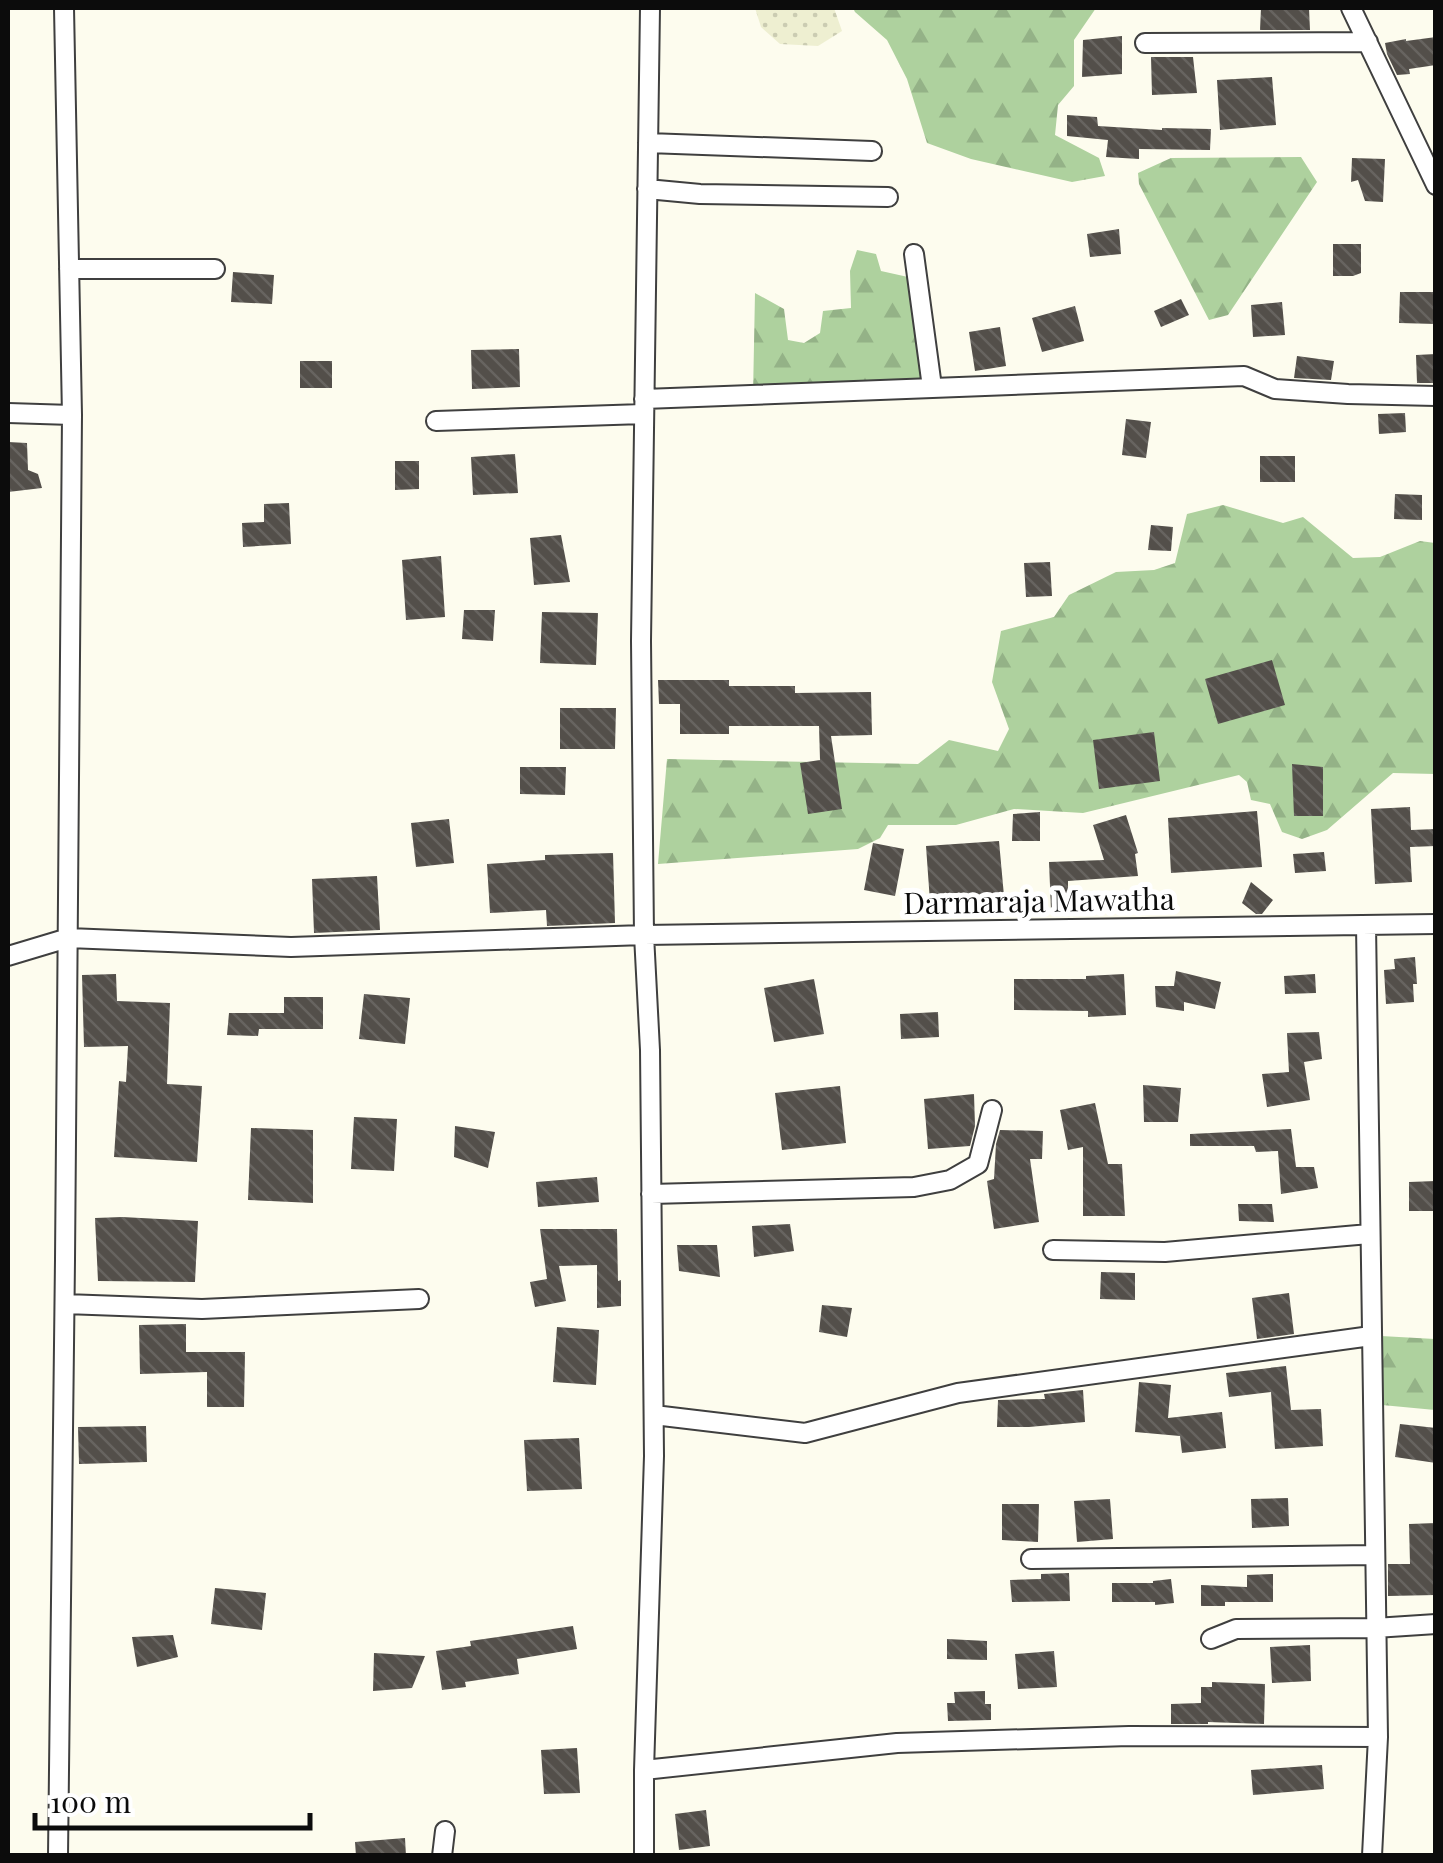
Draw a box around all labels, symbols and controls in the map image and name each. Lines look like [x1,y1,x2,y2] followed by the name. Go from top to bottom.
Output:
[903,878,1175,922] street label: Darmaraja Mawatha
[35,1768,310,1830] scale bar
[50,1781,132,1821] text: 100 m

